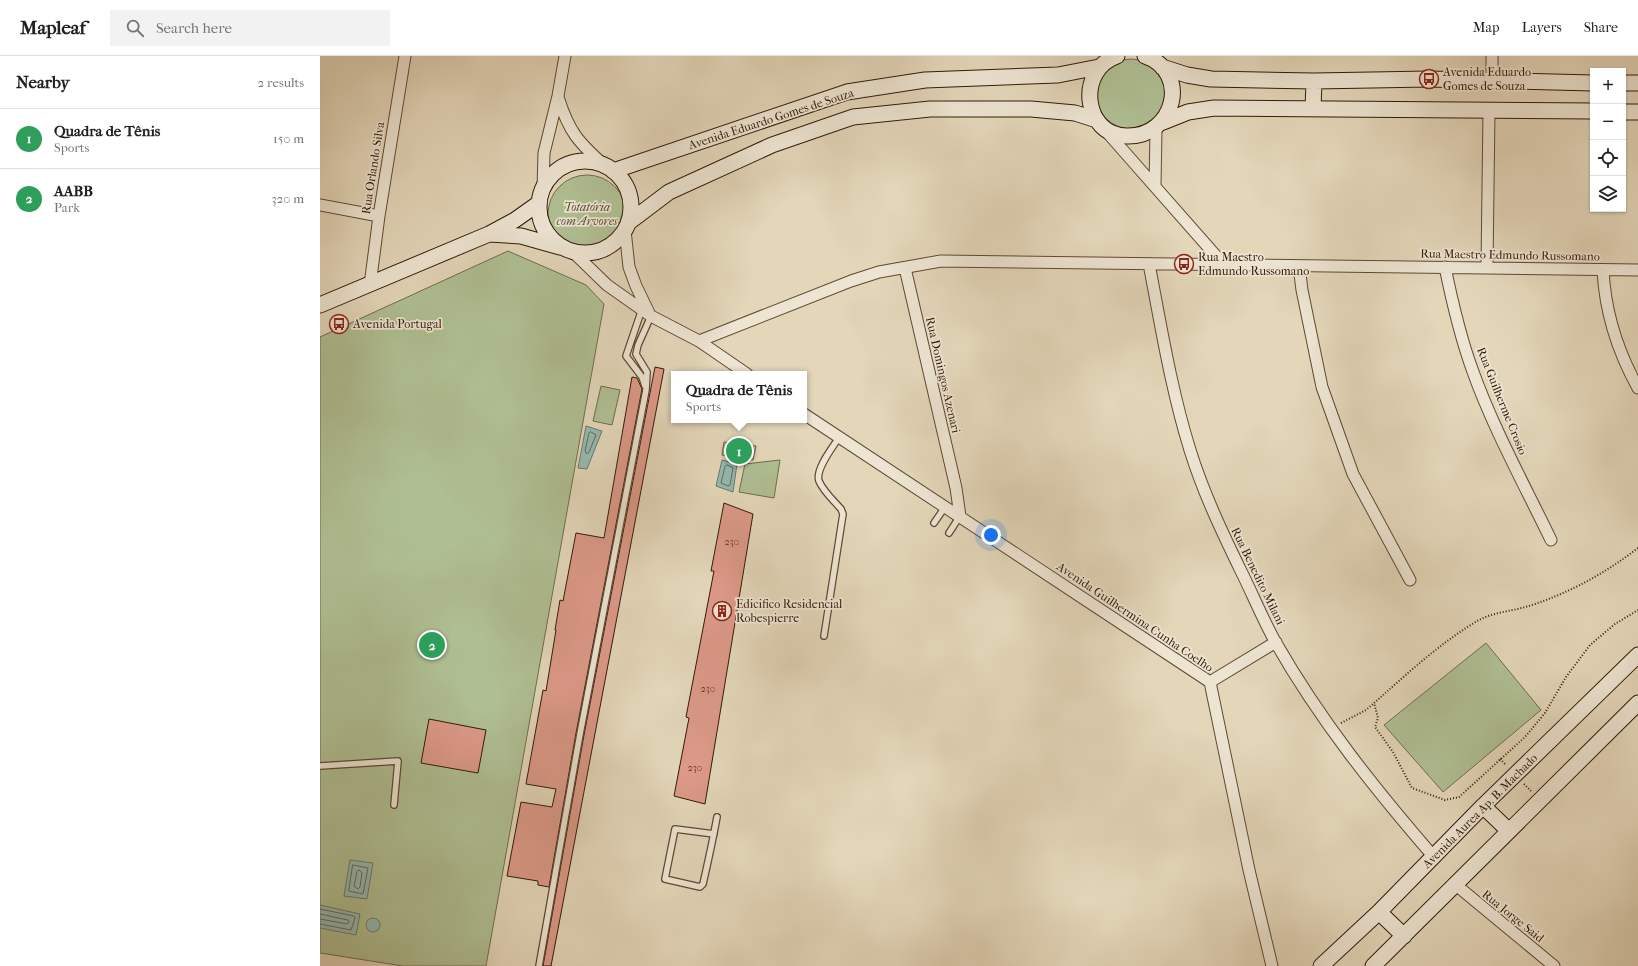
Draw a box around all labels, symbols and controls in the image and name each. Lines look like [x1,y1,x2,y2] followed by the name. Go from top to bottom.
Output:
[110,10,390,46] search box
[20,17,86,39] text: Mapleaf
[124,17,146,39] icon: search
[156,19,232,37] text: Search here
[1473,19,1500,36] text: Map
[1522,19,1562,36] text: Layers
[1584,19,1618,36] text: Share
[1442,65,1531,93] place label: Avenida Eduardo Gomes de Souza
[1418,68,1440,90] bus stop icon: Avenida Eduardo Gomes de Souza
[1590,68,1626,212] map controls
[1590,68,1626,104] button: +
[16,72,70,92] text: Nearby
[258,75,304,90] text: 2 results
[686,85,856,153] street label: Avenida Eduardo Gomes de Souza
[1590,104,1626,140] button: −
[359,120,387,215] street label: Rua Orlando Silva
[54,122,160,140] text: Quadra de Tênis
[27,131,31,146] text: 1
[273,131,304,146] text: 150 m
[54,140,89,155] text: Sports
[1590,140,1626,176] button: locate
[1590,176,1626,212] button: layers
[54,182,93,200] text: AABB
[26,191,32,206] text: 2
[271,191,304,206] text: 320 m
[54,200,80,215] text: Park
[557,200,618,228] park label: Totatória com Arvores
[1420,246,1600,264] street label: Rua Maestro Edmundo Russomano
[1198,250,1309,278] place label: Rua Maestro Edmundo Russomano
[1173,253,1195,275] bus stop icon: Rua Maestro Edmundo Russomano
[328,313,350,335] bus stop icon: Avenida Portugal
[923,316,963,435] street label: Rua Domingos Azenari
[352,317,442,331] place label: Avenida Portugal
[1474,345,1530,457] street label: Rua Guilherme Crosio
[671,371,807,423] popup
[686,381,792,399] text: Quadra de Tênis
[686,399,721,414] text: Sports
[726,436,752,466] pin: 1
[981,525,1001,545] your location
[1228,525,1288,627] street label: Rua Benedito Milani
[725,536,739,548] house number: 230
[1053,559,1216,675] street label: Avenida Guilhermina Cunha Coelho
[736,597,843,625] place label: Edicifico Residencial Robespierre
[711,600,733,622] building icon: Edicifico Residencial Robespierre
[419,630,445,660] pin: 2
[701,683,715,695] house number: 230
[1419,751,1540,872] street label: Avenida Aurea Ap. B. Machado
[688,762,702,774] house number: 230
[1479,887,1547,945] street label: Rua Jorge Said

